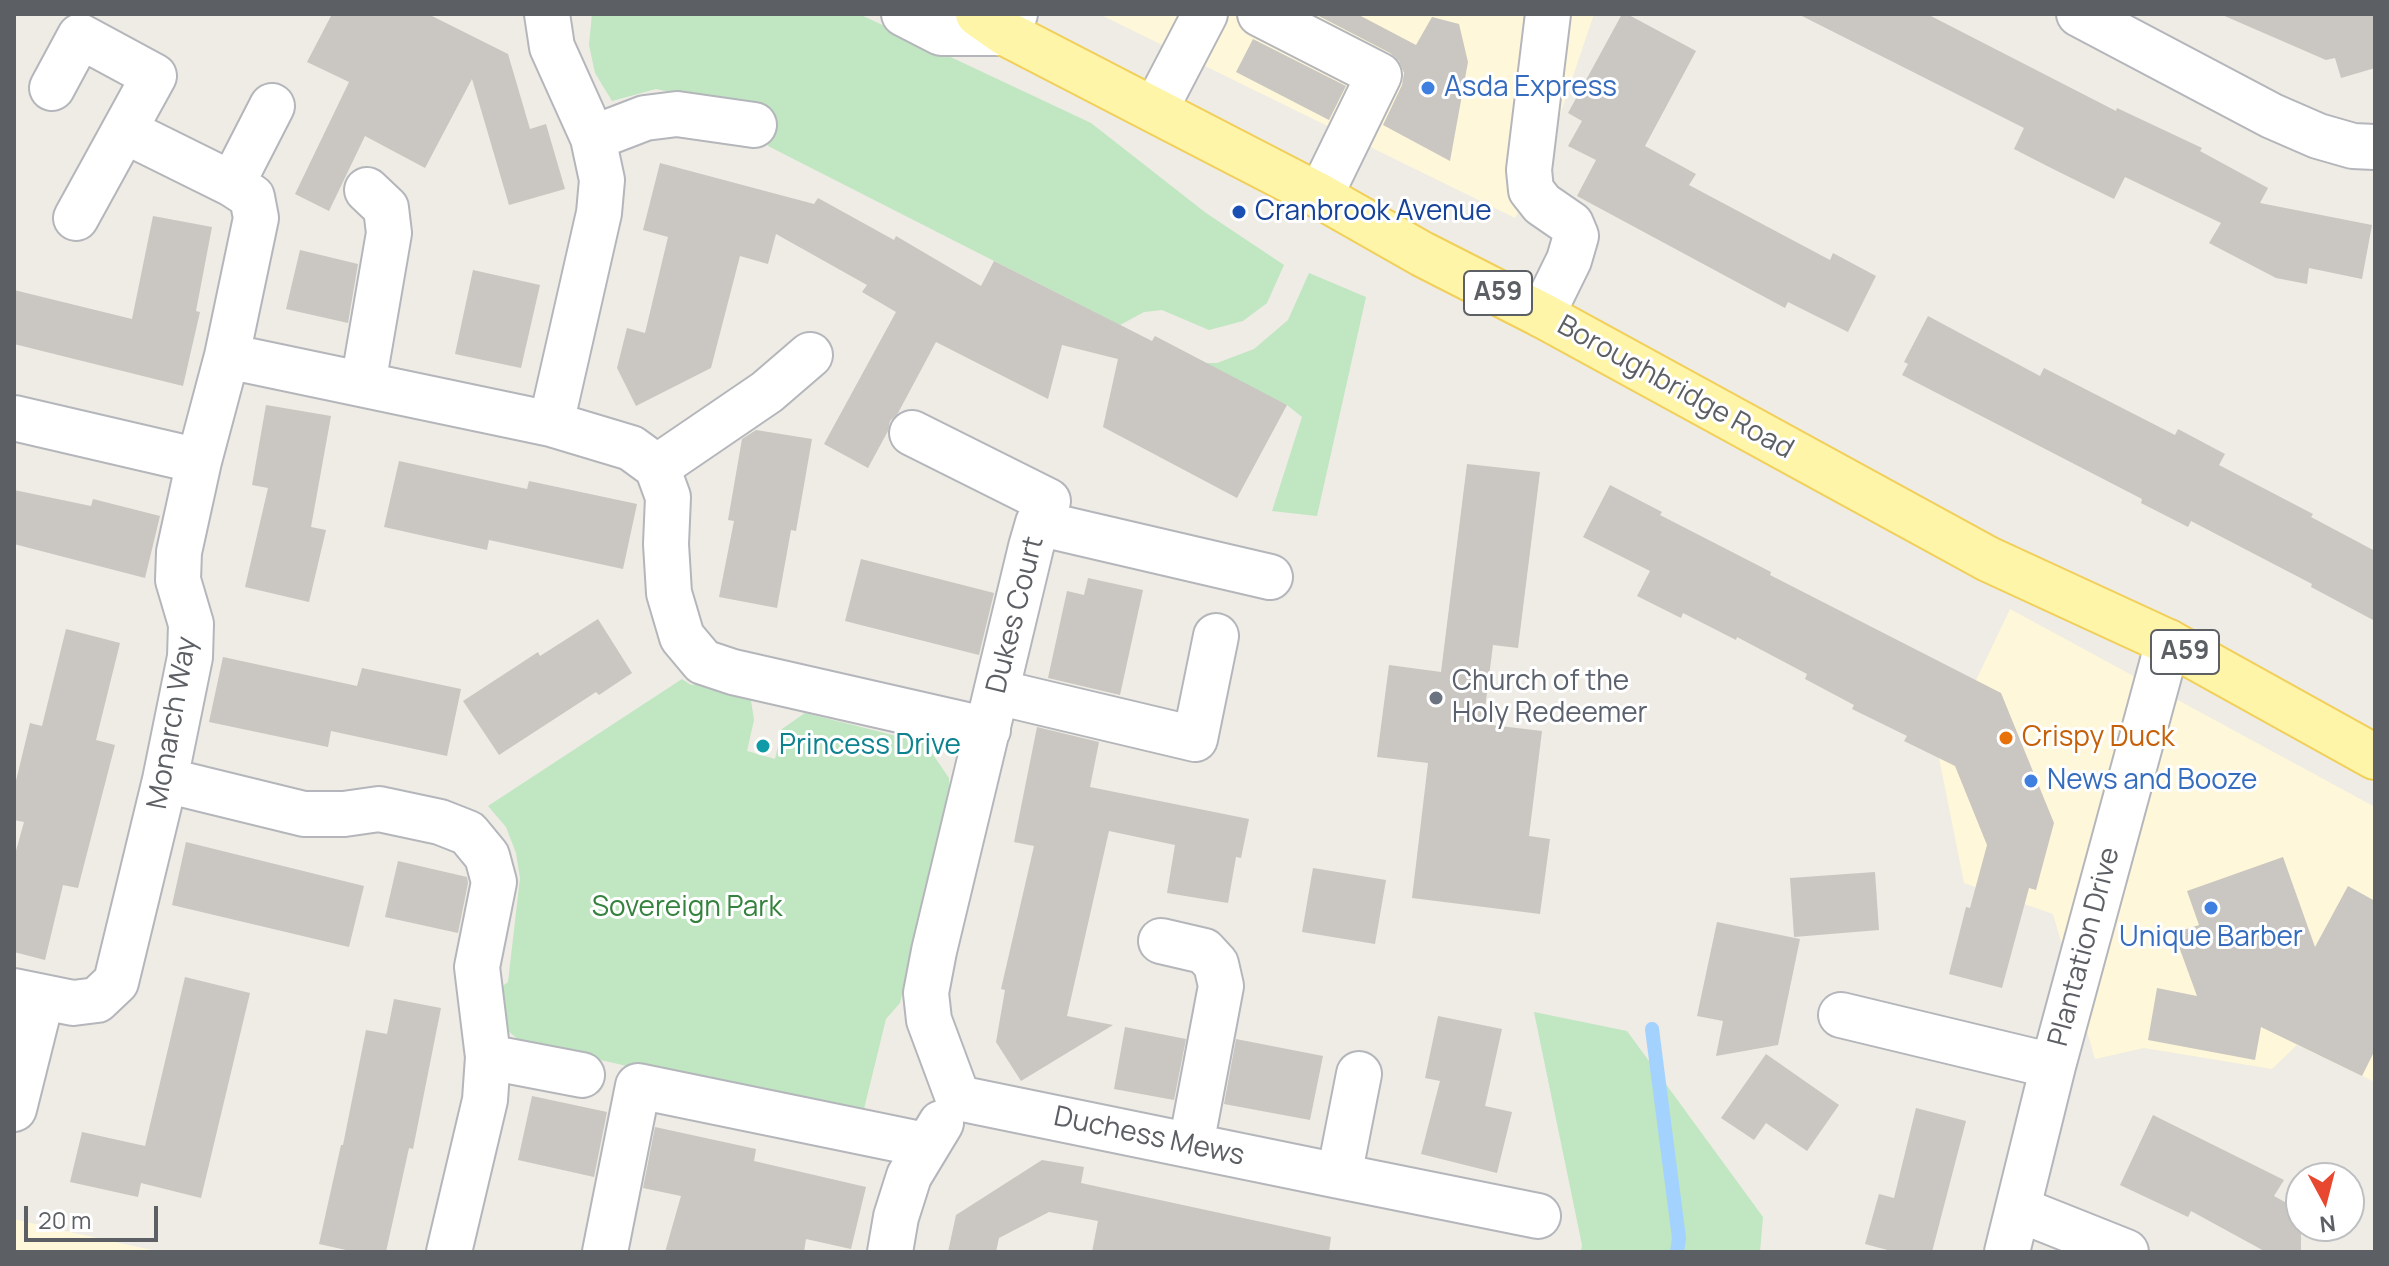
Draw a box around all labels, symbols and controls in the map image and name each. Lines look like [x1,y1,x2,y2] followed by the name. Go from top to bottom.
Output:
[1444,71,1617,105] place label: Asda Express
[1419,79,1437,97] marker: Asda Express
[1255,195,1492,229] place label: Cranbrook Avenue
[1230,203,1248,221] marker: Cranbrook Avenue
[1464,271,1532,315] road number: A59
[1551,309,1799,467] street label: Boroughbridge Road
[980,533,1052,697] street label: Dukes Court
[2151,630,2219,674] road number: A59
[141,634,205,812] street label: Monarch Way
[1452,665,1648,731] place label: Church of the Holy Redeemer
[1427,689,1445,707] marker: Church of the Holy Redeemer
[2022,721,2175,755] place label: Crispy Duck
[779,729,961,763] place label: Princess Drive
[1997,729,2015,747] marker: Crispy Duck
[754,737,772,755] marker: Princess Drive
[2047,764,2257,798] place label: News and Booze
[2022,772,2040,790] marker: News and Booze
[2042,844,2128,1050] street label: Plantation Drive
[592,891,782,925] park label: Sovereign Park
[2202,899,2220,917] marker: Unique Barber
[2119,921,2303,955] place label: Unique Barber
[1051,1100,1247,1174] street label: Duchess Mews
[2285,1162,2365,1242] north arrow
[28,1190,162,1240] scale bar
[38,1203,91,1236] text: 20 m
[2318,1208,2337,1240] text: N

